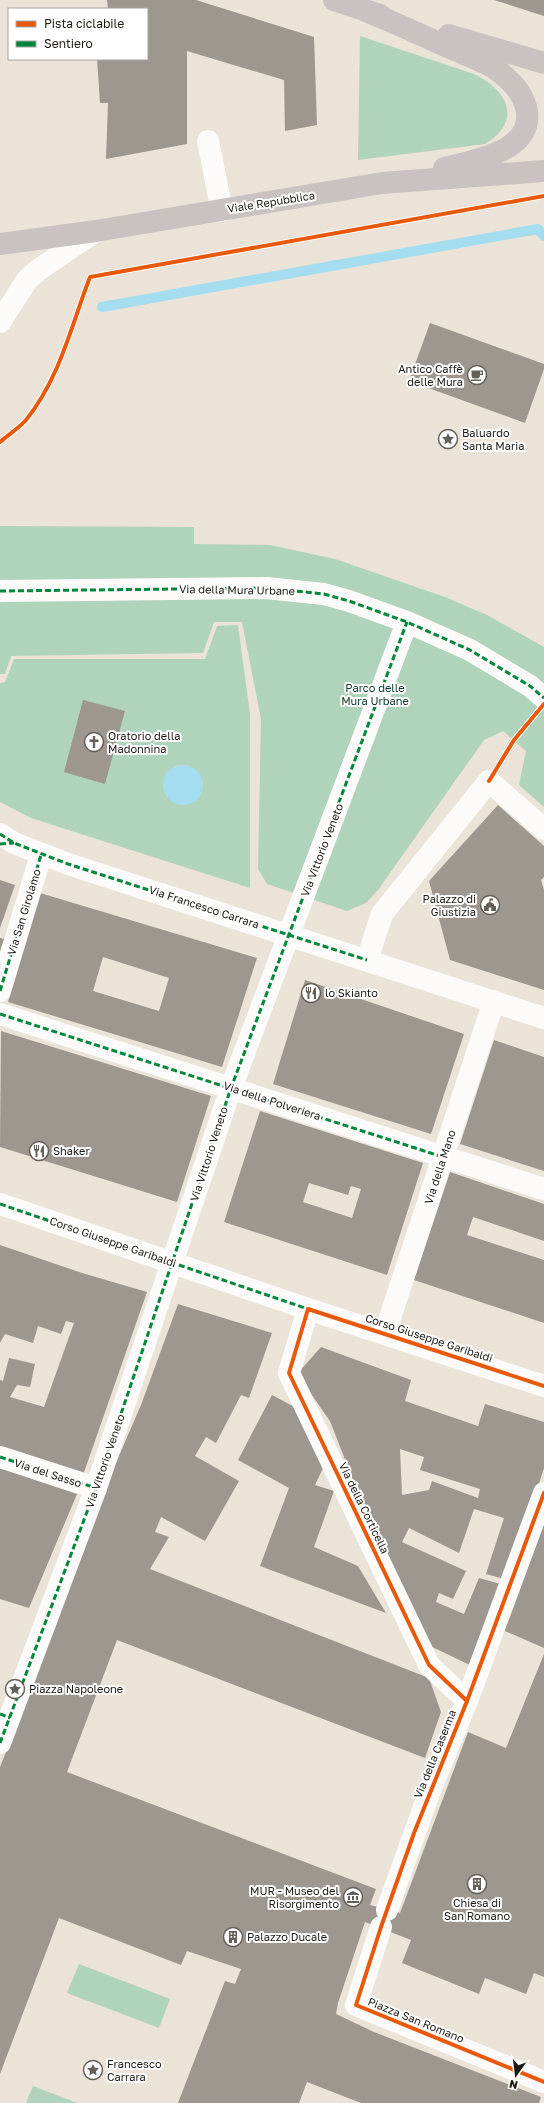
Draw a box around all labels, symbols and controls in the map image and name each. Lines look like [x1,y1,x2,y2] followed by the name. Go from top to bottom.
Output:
[8,8,148,60] legend
[44,16,124,31] text: Pista ciclabile
[44,36,93,51] text: Sentiero
[226,188,316,215] street label: Viale Repubblica
[398,362,463,388] place label: Antico Caffè delle Mura
[466,364,488,386] cafe icon: Antico Caffè delle Mura
[462,426,524,452] place label: Baluardo Santa Maria
[437,428,459,450] place icon: Baluardo Santa Maria
[179,582,295,597] street label: Via della Mura Urbane
[341,681,409,707] park label: Parco delle Mura Urbane
[108,729,180,755] place label: Oratorio della Madonnina
[83,731,105,753] church icon: Oratorio della Madonnina
[298,801,345,898] street label: Via Vittorio Veneto
[4,867,43,957] street label: Via San Girolamo
[147,883,261,931] street label: Via Francesco Carrara
[423,892,476,918] place label: Palazzo di Giustizia
[479,894,501,916] public building icon: Palazzo di Giustizia
[300,982,322,1004] restaurant icon: lo Skianto
[325,986,378,999] place label: lo Skianto
[222,1079,323,1122] street label: Via della Polveriera
[187,1105,230,1203] street label: Via Vittorio Veneto
[421,1128,458,1206] street label: Via della Mano
[28,1140,50,1162] restaurant icon: Shaker
[53,1144,90,1157] place label: Shaker
[48,1214,178,1269] street label: Corso Giuseppe Garibaldi
[364,1311,494,1364] street label: Corso Giuseppe Garibaldi
[82,1412,127,1510] street label: Via Vittorio Veneto
[13,1455,84,1490] street label: Via del Sasso
[337,1460,392,1556] street label: Via della Corticella
[4,1678,26,1700] place icon: Piazza Napoleone
[29,1682,123,1695] place label: Piazza Napoleone
[411,1708,458,1800] street label: Via della Caserma
[466,1873,488,1895] building icon: Chiesa di San Romano
[250,1884,339,1910] place label: MUR - Museo del Risorgimento
[342,1886,364,1908] museum icon: MUR - Museo del Risorgimento
[444,1896,510,1922] place label: Chiesa di San Romano
[222,1926,244,1948] building icon: Palazzo Ducale
[247,1930,327,1943] place label: Palazzo Ducale
[366,1994,467,2045] street label: Piazza San Romano
[496,2055,536,2095] north arrow
[107,2057,162,2083] place label: Francesco Carrara
[82,2059,104,2081] place icon: Francesco Carrara
[508,2078,519,2093] text: N

